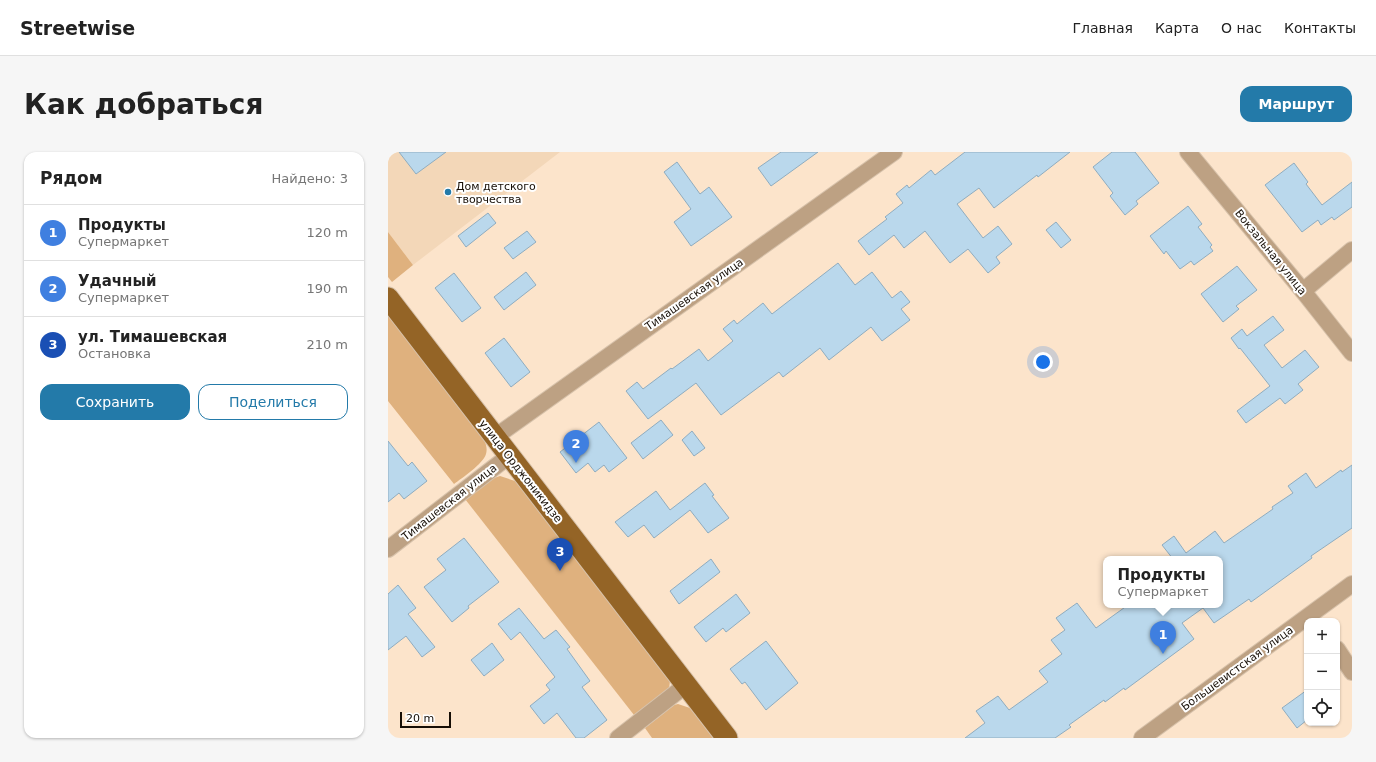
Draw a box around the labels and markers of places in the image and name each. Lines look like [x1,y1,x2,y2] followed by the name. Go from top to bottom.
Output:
[456,180,536,206] place label: Дом детского творчества
[443,187,453,197] marker: Дом детского творчества
[563,430,589,463] pin: 2
[547,538,573,571] pin: 3
[1150,621,1176,654] pin: 1

